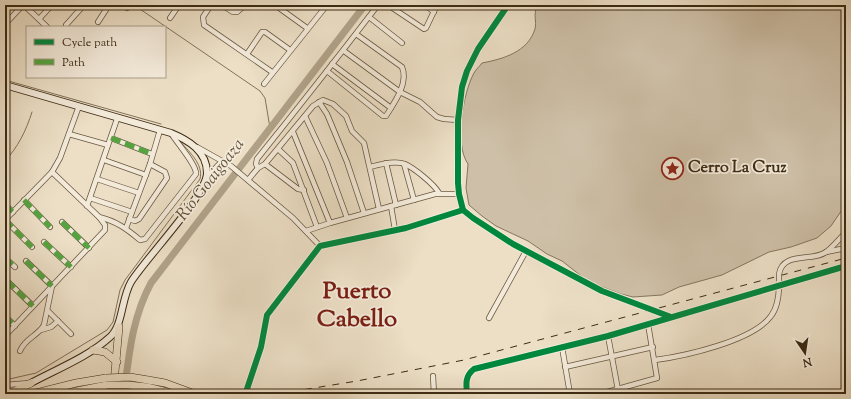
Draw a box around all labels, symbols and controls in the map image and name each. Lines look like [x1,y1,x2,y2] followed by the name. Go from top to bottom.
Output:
[26,26,166,78] legend
[62,34,117,52] text: Cycle path
[62,54,85,72] text: Path
[171,134,251,226] water label: Río Goaigoaza
[660,155,686,181] place icon: Cerro La Cruz
[688,157,786,180] place label: Cerro La Cruz
[317,275,397,337] district label: Puerto Cabello
[785,333,825,373] north arrow
[801,353,814,371] text: N

